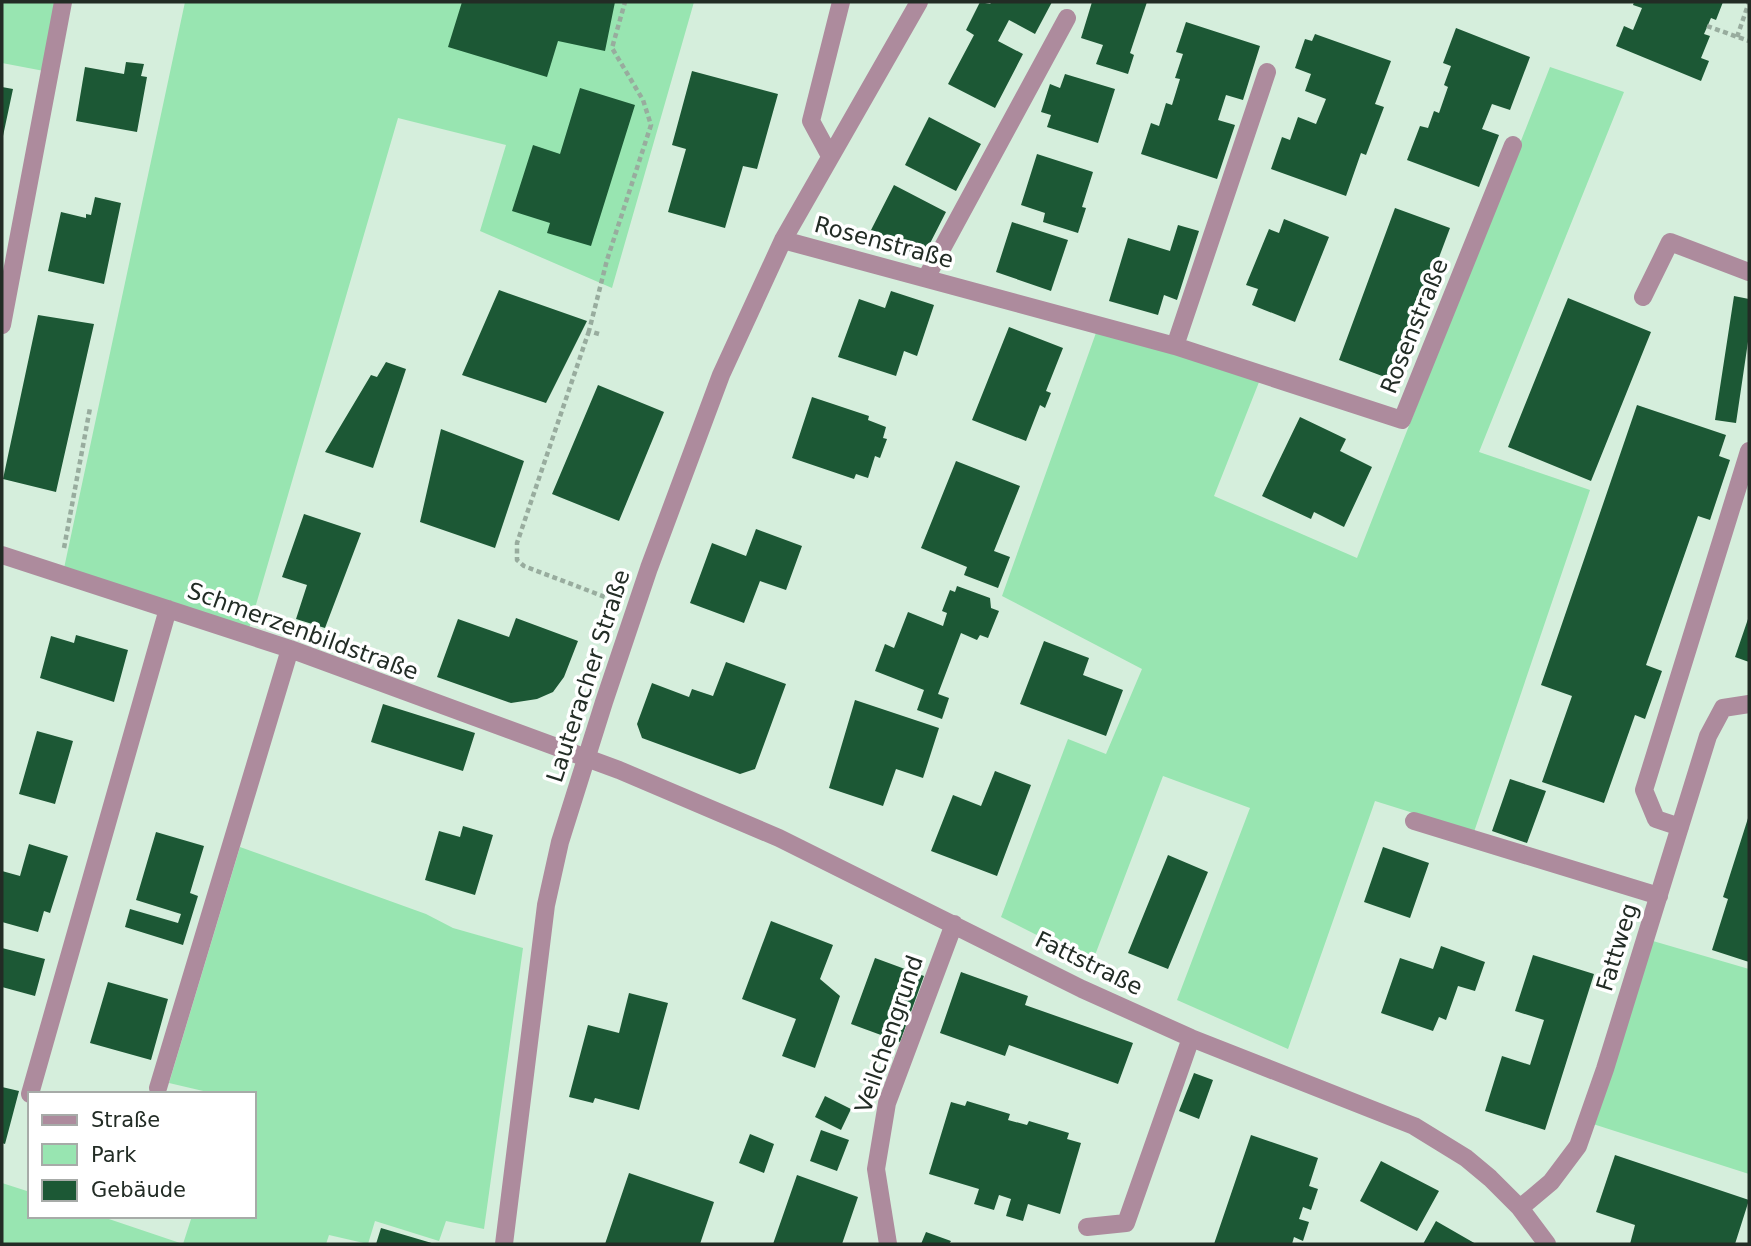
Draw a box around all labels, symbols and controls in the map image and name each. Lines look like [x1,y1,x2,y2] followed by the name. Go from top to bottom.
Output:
[812,211,956,273] street label: Rosenstraße
[1375,255,1453,397] street label: Rosenstraße
[541,566,635,786] street label: Lauteracher Straße
[184,577,422,685] street label: Schmerzenbildstraße
[1591,900,1643,994] street label: Fattweg
[1031,926,1147,1000] street label: Fattstraße
[850,952,928,1116] street label: Veilchengrund
[28,1092,256,1218] legend
[91,1108,160,1132] text: Straße
[91,1143,137,1167] text: Park
[91,1178,186,1202] text: Gebäude

